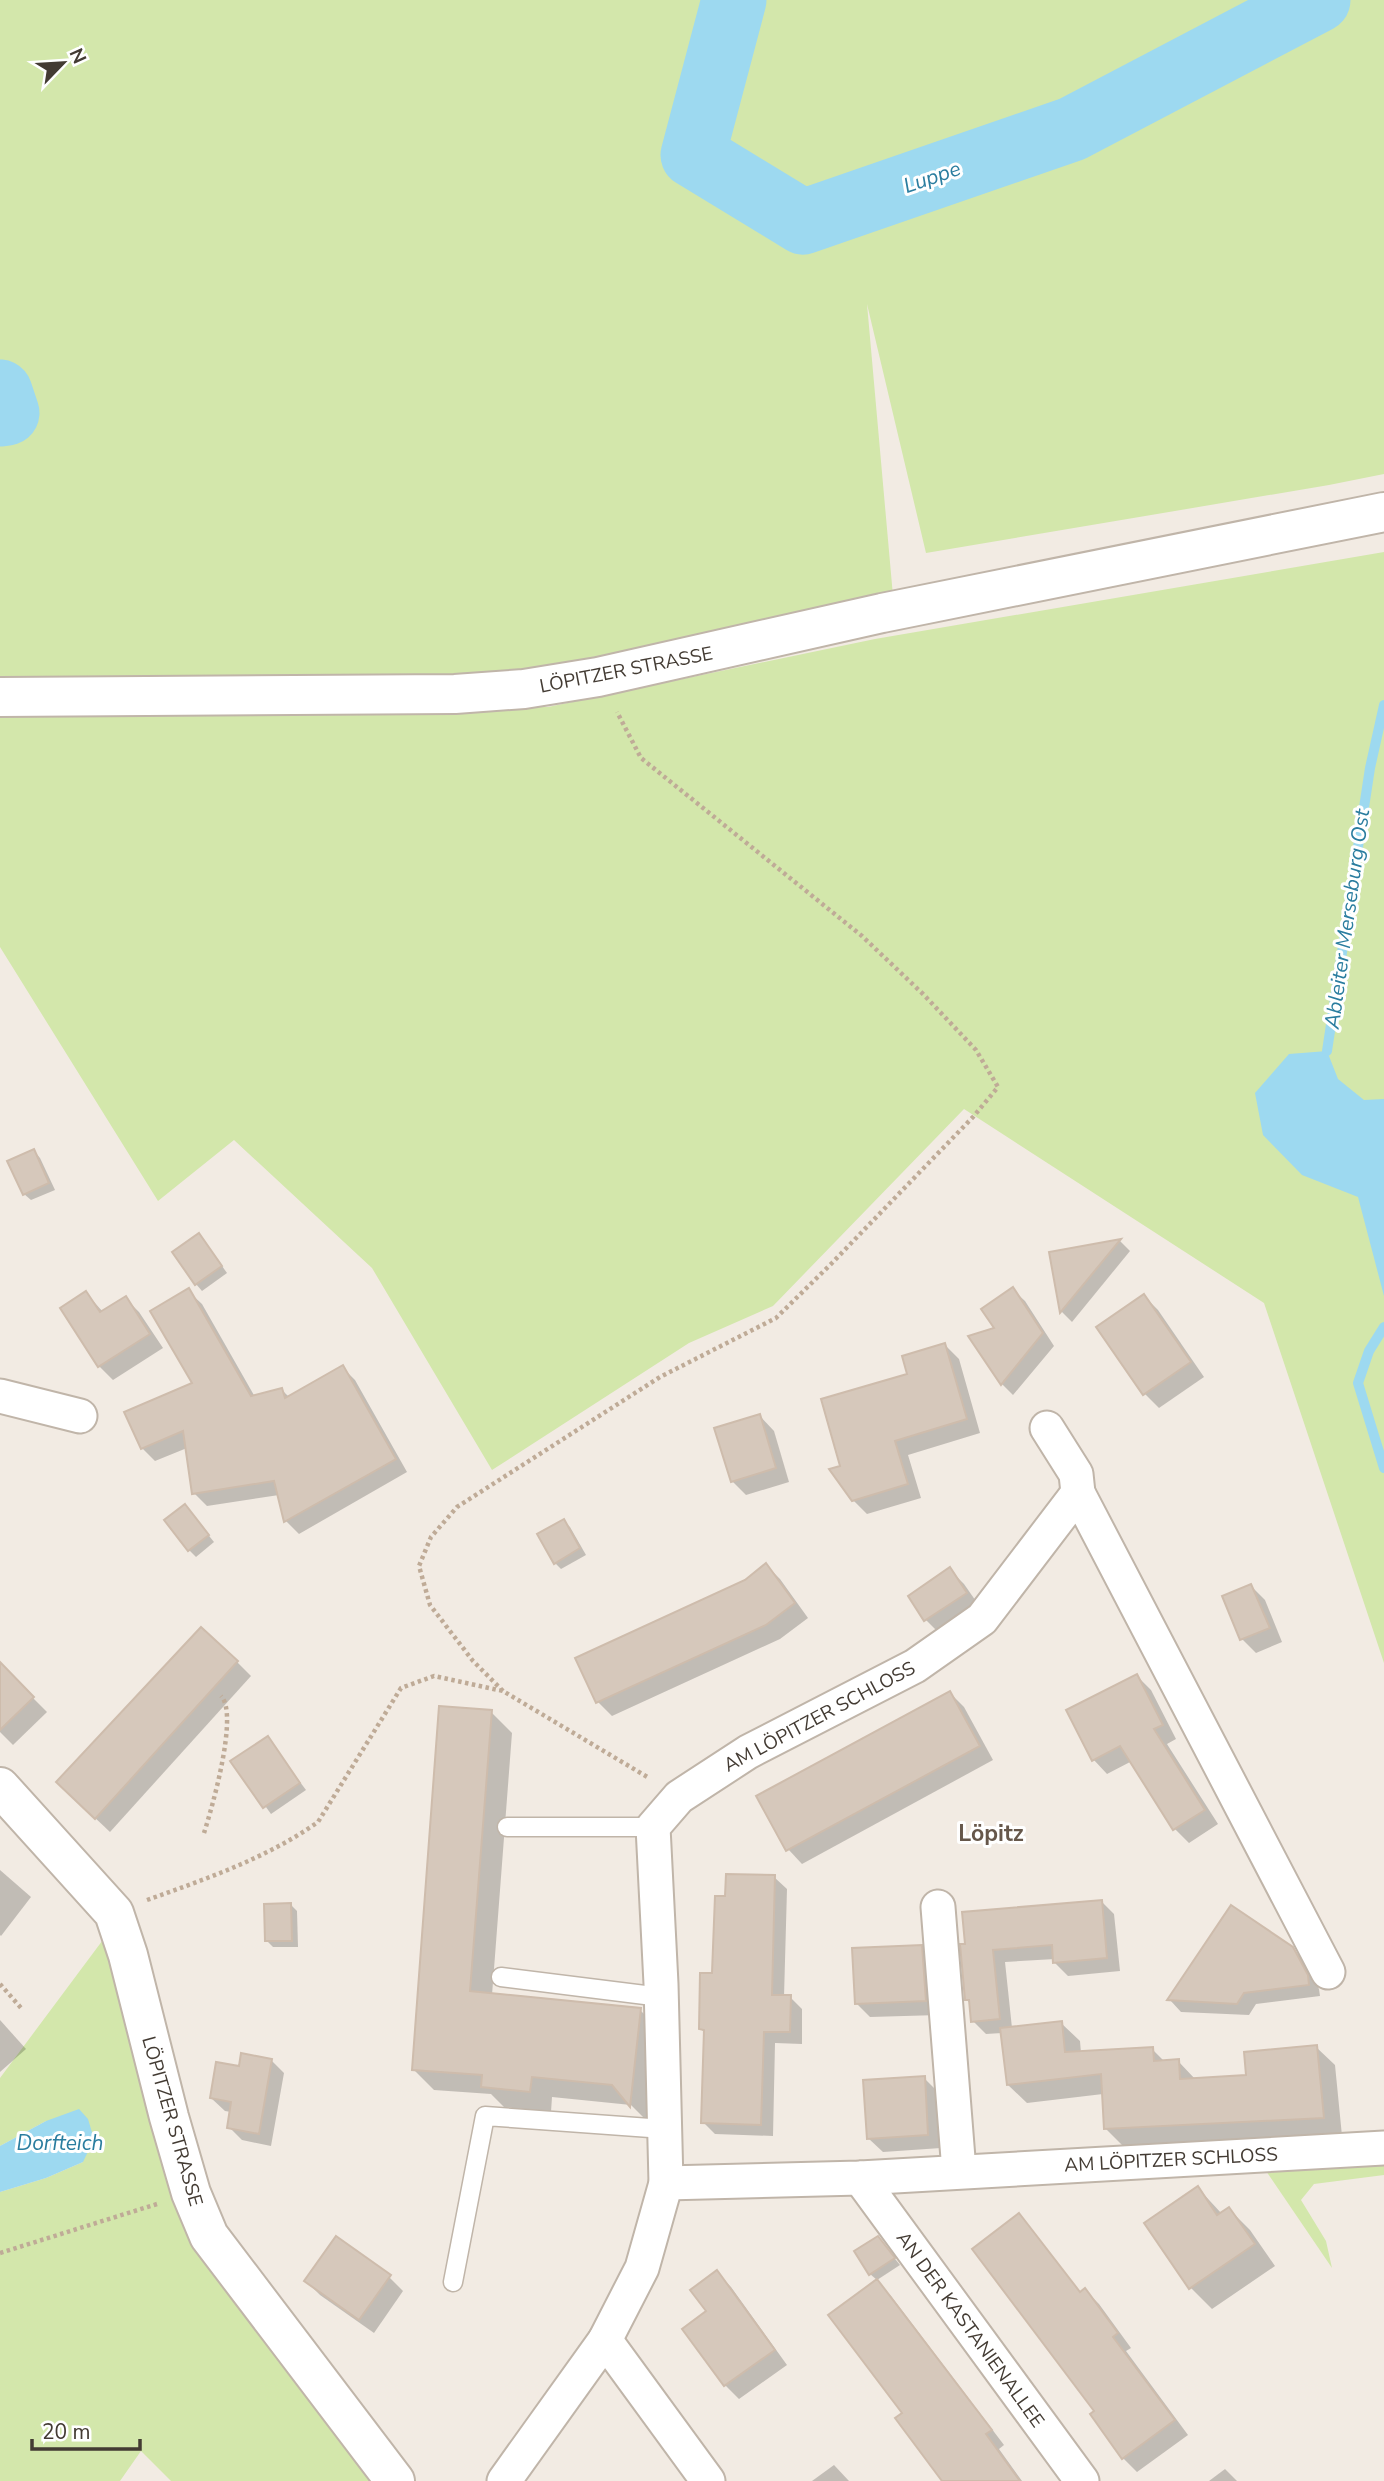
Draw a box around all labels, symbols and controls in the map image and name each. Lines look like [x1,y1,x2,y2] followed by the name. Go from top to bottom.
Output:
[28,28,98,98] north arrow
[63,44,92,68] text: N
[900,154,964,200] water label: Luppe
[537,640,715,700] street label: LÖPITZER STRASSE
[1318,807,1376,1032] water label: Ableiter Merseburg Ost
[719,1655,920,1779] street label: AM LÖPITZER SCHLOSS
[958,1818,1024,1849] district label: Löpitz
[135,2033,209,2209] street label: LÖPITZER STRASSE
[17,2129,103,2157] water label: Dorfteich
[1064,2141,1278,2179] street label: AM LÖPITZER SCHLOSS
[890,2226,1050,2433] street label: AN DER KASTANIENALLEE
[32,2408,140,2452] scale bar
[42,2418,91,2446] text: 20 m

